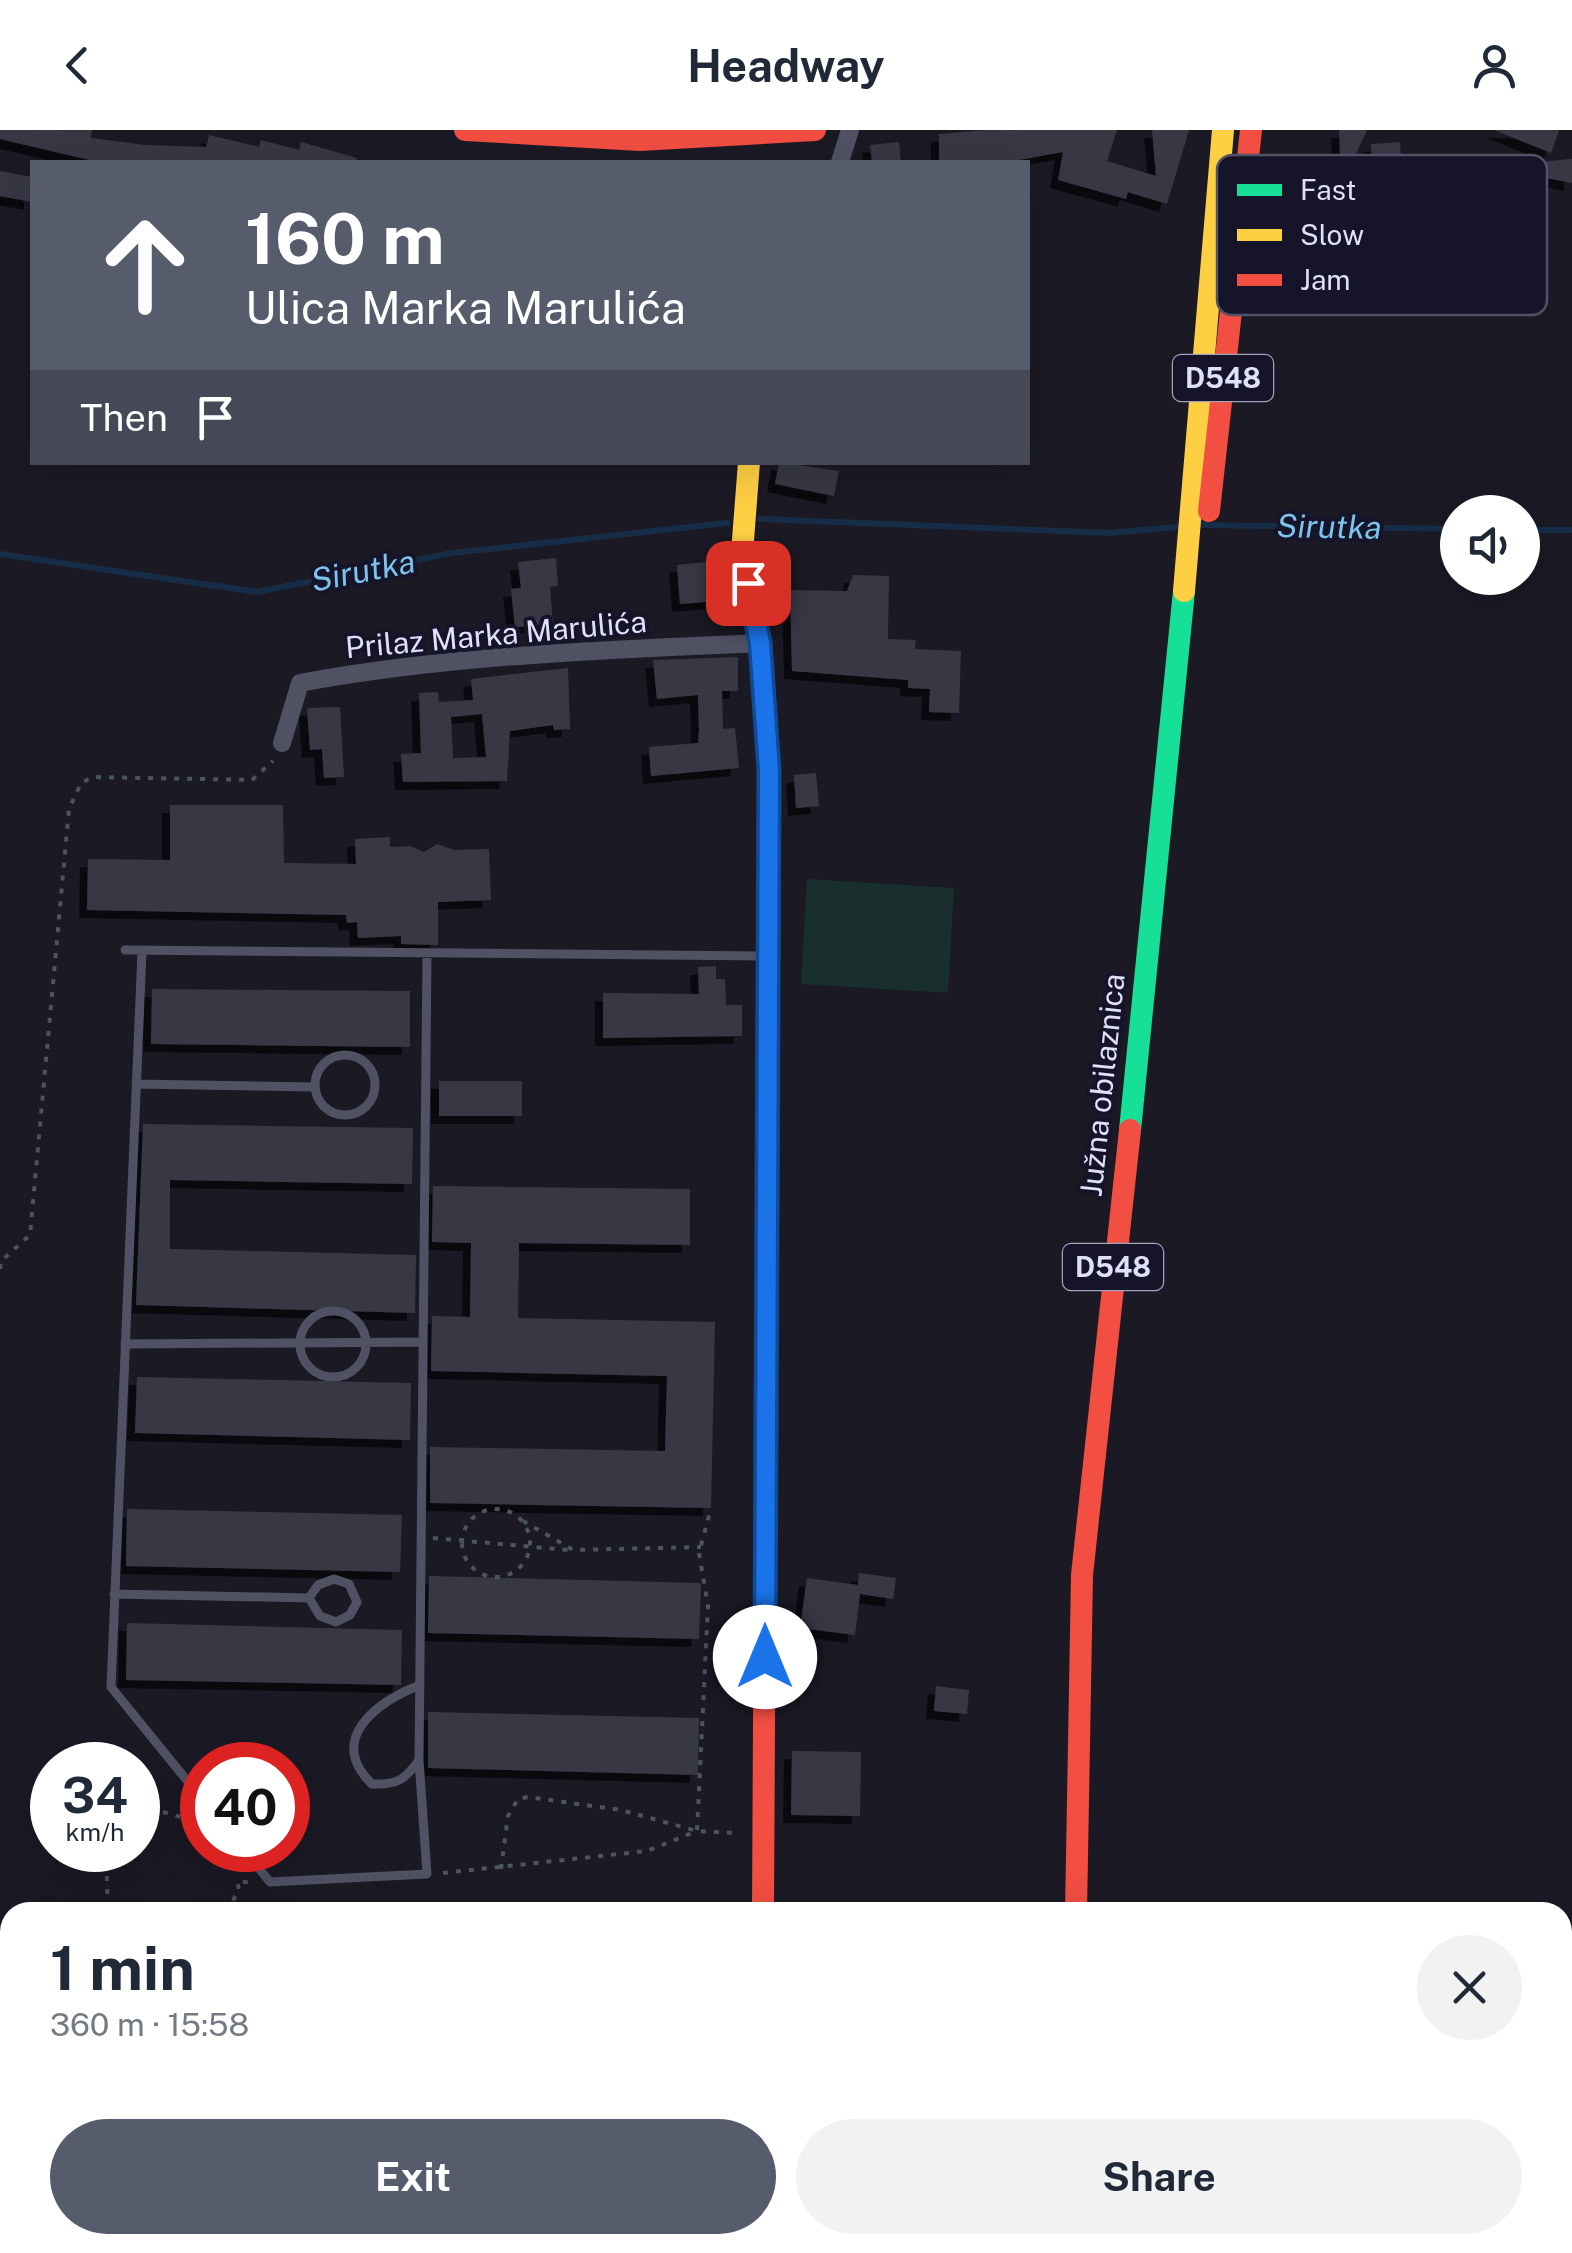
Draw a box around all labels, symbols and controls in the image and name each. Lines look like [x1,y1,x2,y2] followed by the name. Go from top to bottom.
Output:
[50,38,105,93] icon: back
[1467,38,1522,93] icon: person
[687,39,885,92] text: Headway
[1217,155,1547,315] legend
[1300,173,1356,206] text: Fast
[245,197,445,280] text: 160 m
[80,200,210,330] icon: ahead
[1300,218,1364,251] text: Slow
[1300,263,1351,296] text: Jam
[245,281,686,334] text: Ulica Marka Marulića
[1173,355,1273,401] road number: D548
[188,390,243,445] icon: arrive
[80,395,168,440] text: Then
[1440,495,1540,595] map controls
[1440,495,1540,595] button: sound
[1276,507,1382,546] water label: Sirutka
[706,541,791,626] pin
[308,542,418,599] water label: Sirutka
[721,556,776,611] icon: arrive
[344,603,648,665] street label: Prilaz Marka Marulića
[1072,972,1132,1198] street label: Južna obilaznica
[1063,1244,1163,1290] road number: D548
[713,1605,817,1709] position arrow
[180,1742,310,1872] speed limit sign: 40
[62,1765,128,1824] text: 34
[66,1817,124,1847] text: km/h
[50,1933,195,2004] text: 1 min
[1417,1935,1522,2040] button: close
[50,2006,249,2043] text: 360 m · 15:58
[50,2119,776,2234] button: Exit
[796,2119,1522,2234] button: Share

